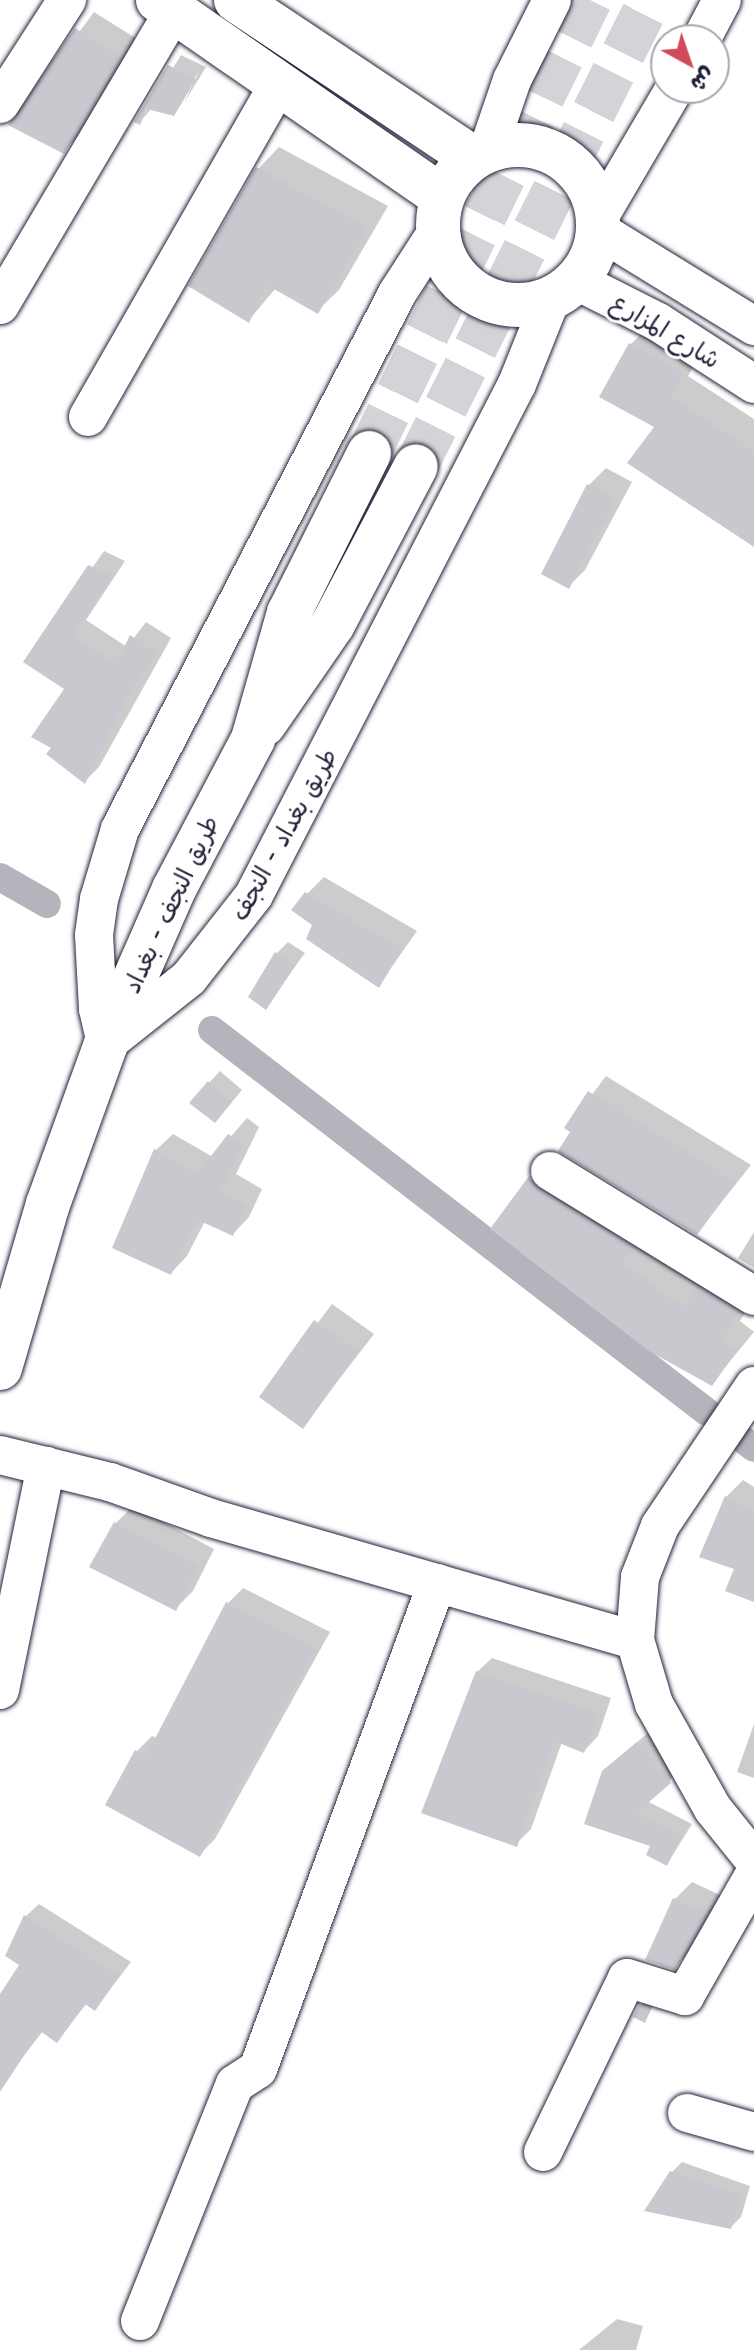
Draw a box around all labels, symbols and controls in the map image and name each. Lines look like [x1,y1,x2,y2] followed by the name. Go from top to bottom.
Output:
[650,24,730,104] north arrow
[685,61,724,102] text: ش
[606,286,726,374] street label: شارع المزارع
[224,743,342,925] street label: طريق بغداد - النجف
[116,811,224,997] street label: طريق النجف - بغداد

